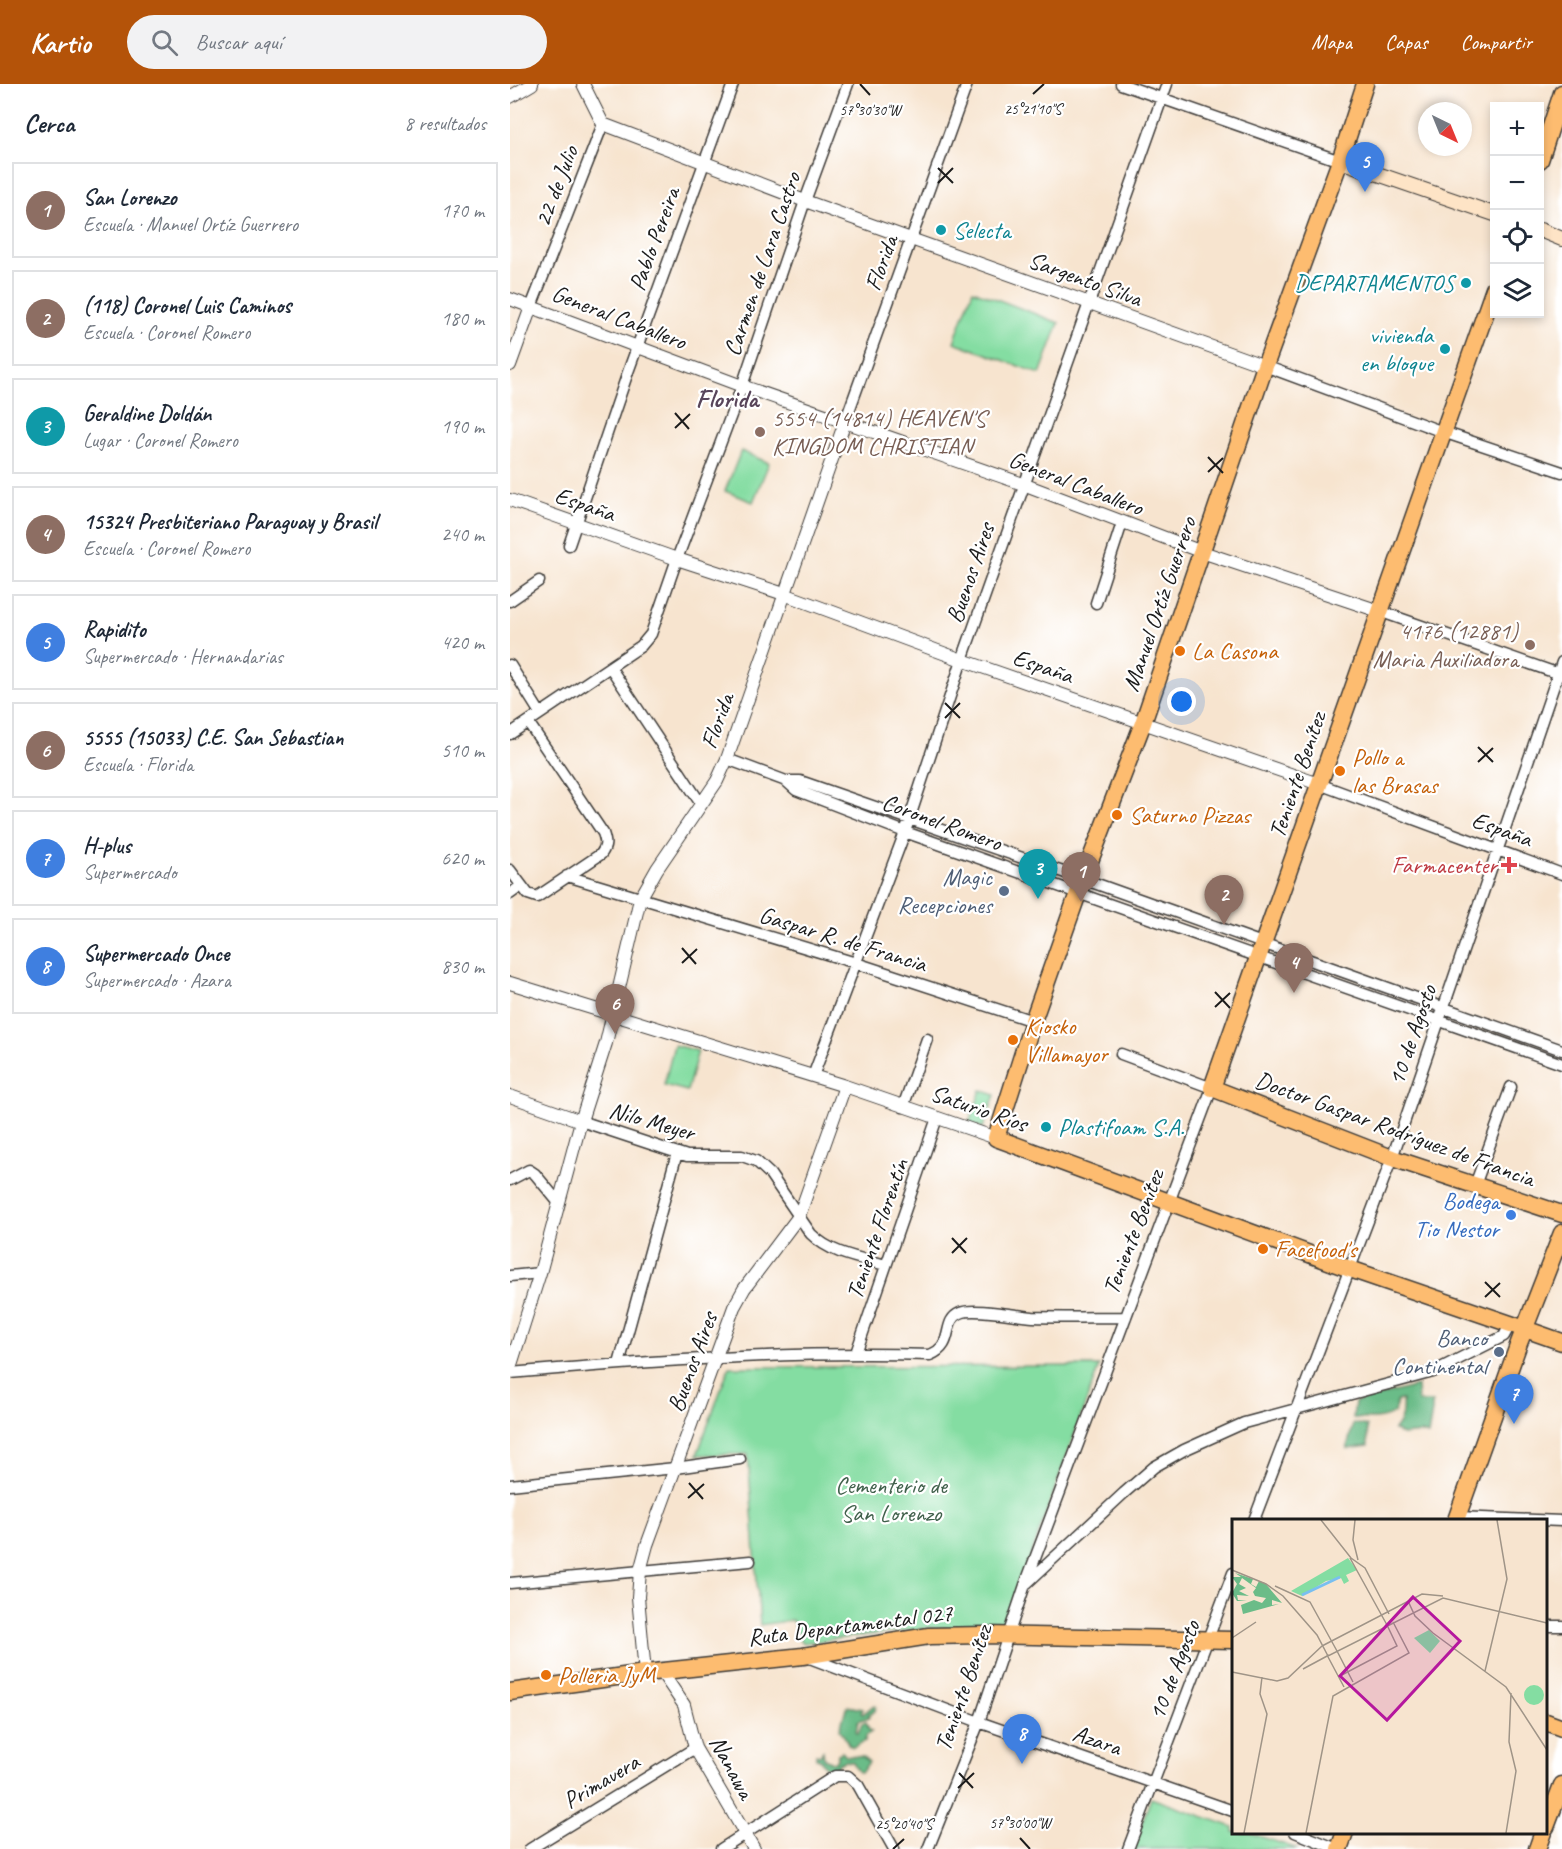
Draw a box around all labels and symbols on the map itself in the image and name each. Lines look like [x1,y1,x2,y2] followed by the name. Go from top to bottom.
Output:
[1004,100,1064,119] text: 25°21'10"S
[840,101,904,120] text: 57°30'30"W
[1418,102,1472,156] north arrow
[527,140,586,230] street label: 22 de Julio
[1346,142,1384,192] pin: 5
[717,167,808,360] street label: Carmen de Lara Castro
[622,181,687,295] street label: Pablo Pereira
[953,215,1012,245] place label: Selecta
[934,223,948,237] marker: Selecta
[857,229,905,295] street label: Florida
[1024,245,1147,314] street label: Sargento Silva
[1294,268,1457,298] place label: DEPARTAMENTOS
[1459,276,1473,290] marker: DEPARTAMENTOS
[548,278,692,357] street label: General Caballero
[1360,320,1435,378] place label: vivienda en bloque
[1438,342,1452,356] marker: vivienda en bloque
[696,382,760,415] district label: Florida
[772,403,990,461] place label: 5554 (14814) HEAVEN'S KINGDOM CHRISTIAN
[753,425,767,439] marker: 5554 (14814) HEAVEN'S KINGDOM CHRISTIAN
[1005,444,1149,523] street label: General Caballero
[551,480,620,529] street label: España
[1115,512,1203,695] street label: Manuel Ortíz Guerrero
[939,516,1002,627] street label: Buenos Aires
[1373,616,1520,674] place label: 4176 (12881) Maria Auxiliadora
[1192,636,1279,666] place label: La Casona
[1523,638,1537,652] marker: 4176 (12881) Maria Auxiliadora
[1009,642,1078,691] street label: España
[1173,644,1187,658] marker: La Casona
[693,687,741,753] street label: Florida
[1167,687,1196,716] your location
[1262,706,1333,842] street label: Teniente Benítez
[1352,742,1439,800] place label: Pollo a las Brasas
[1333,764,1347,778] marker: Pollo a las Brasas
[878,787,1007,858] street label: Coronel Romero
[1129,800,1252,830] place label: Saturno Pizzas
[1468,804,1538,854] street label: España
[1110,808,1124,822] marker: Saturno Pizzas
[1018,850,1058,899] pin: 3
[1391,850,1499,880] place label: Farmacenter
[1062,852,1100,902] pin: 1
[1502,858,1516,872] marker: Farmacenter
[897,862,994,920] place label: Magic Recepciones
[1204,876,1244,925] pin: 2
[997,884,1011,898] marker: Magic Recepciones
[756,899,932,979] street label: Gaspar R. de Francia
[1274,944,1314,993] pin: 4
[1381,979,1444,1089] street label: 10 de Agosto
[596,984,634,1034] pin: 6
[1025,1011,1110,1069] place label: Kiosko Villamayor
[1006,1033,1020,1047] marker: Kiosko Villamayor
[1251,1065,1541,1194] street label: Doctor Gaspar Rodríguez de Francia
[927,1078,1034,1139] street label: Saturio Ríos
[606,1095,700,1148] street label: Nilo Meyer
[1058,1112,1184,1142] place label: Plastifoam S.A.
[1039,1120,1053,1134] marker: Plastifoam S.A.
[839,1154,915,1303] street label: Teniente Florentín
[1096,1163,1171,1299] street label: Teniente Benítez
[1415,1186,1501,1244] place label: Bodega Tio Nestor
[1504,1208,1518,1222] marker: Bodega Tio Nestor
[1275,1234,1359,1264] place label: Facefood's
[1256,1242,1270,1256] marker: Facefood's
[660,1306,725,1416] street label: Buenos Aires
[1392,1323,1491,1381] place label: Banco Continental
[1492,1345,1506,1359] marker: Banco Continental
[1494,1374,1534,1424] pin: 7
[835,1470,949,1528] park label: Cementerio de San Lorenzo
[1232,1519,1547,1834] inset map
[746,1597,955,1652] street label: Ruta Departamental 027
[1141,1615,1207,1724] street label: 10 de Agosto
[928,1619,999,1755] street label: Teniente Benítez
[558,1660,657,1690] place label: Polleria JyM
[539,1668,553,1682] marker: Polleria JyM
[1002,1714,1042,1764] pin: 8
[1069,1718,1126,1763] street label: Azara
[703,1730,762,1806] street label: Nanawa
[558,1746,646,1815] street label: Primavera
[990,1814,1054,1833] text: 57°30'00"W
[875,1815,935,1834] text: 25°20'40"S

